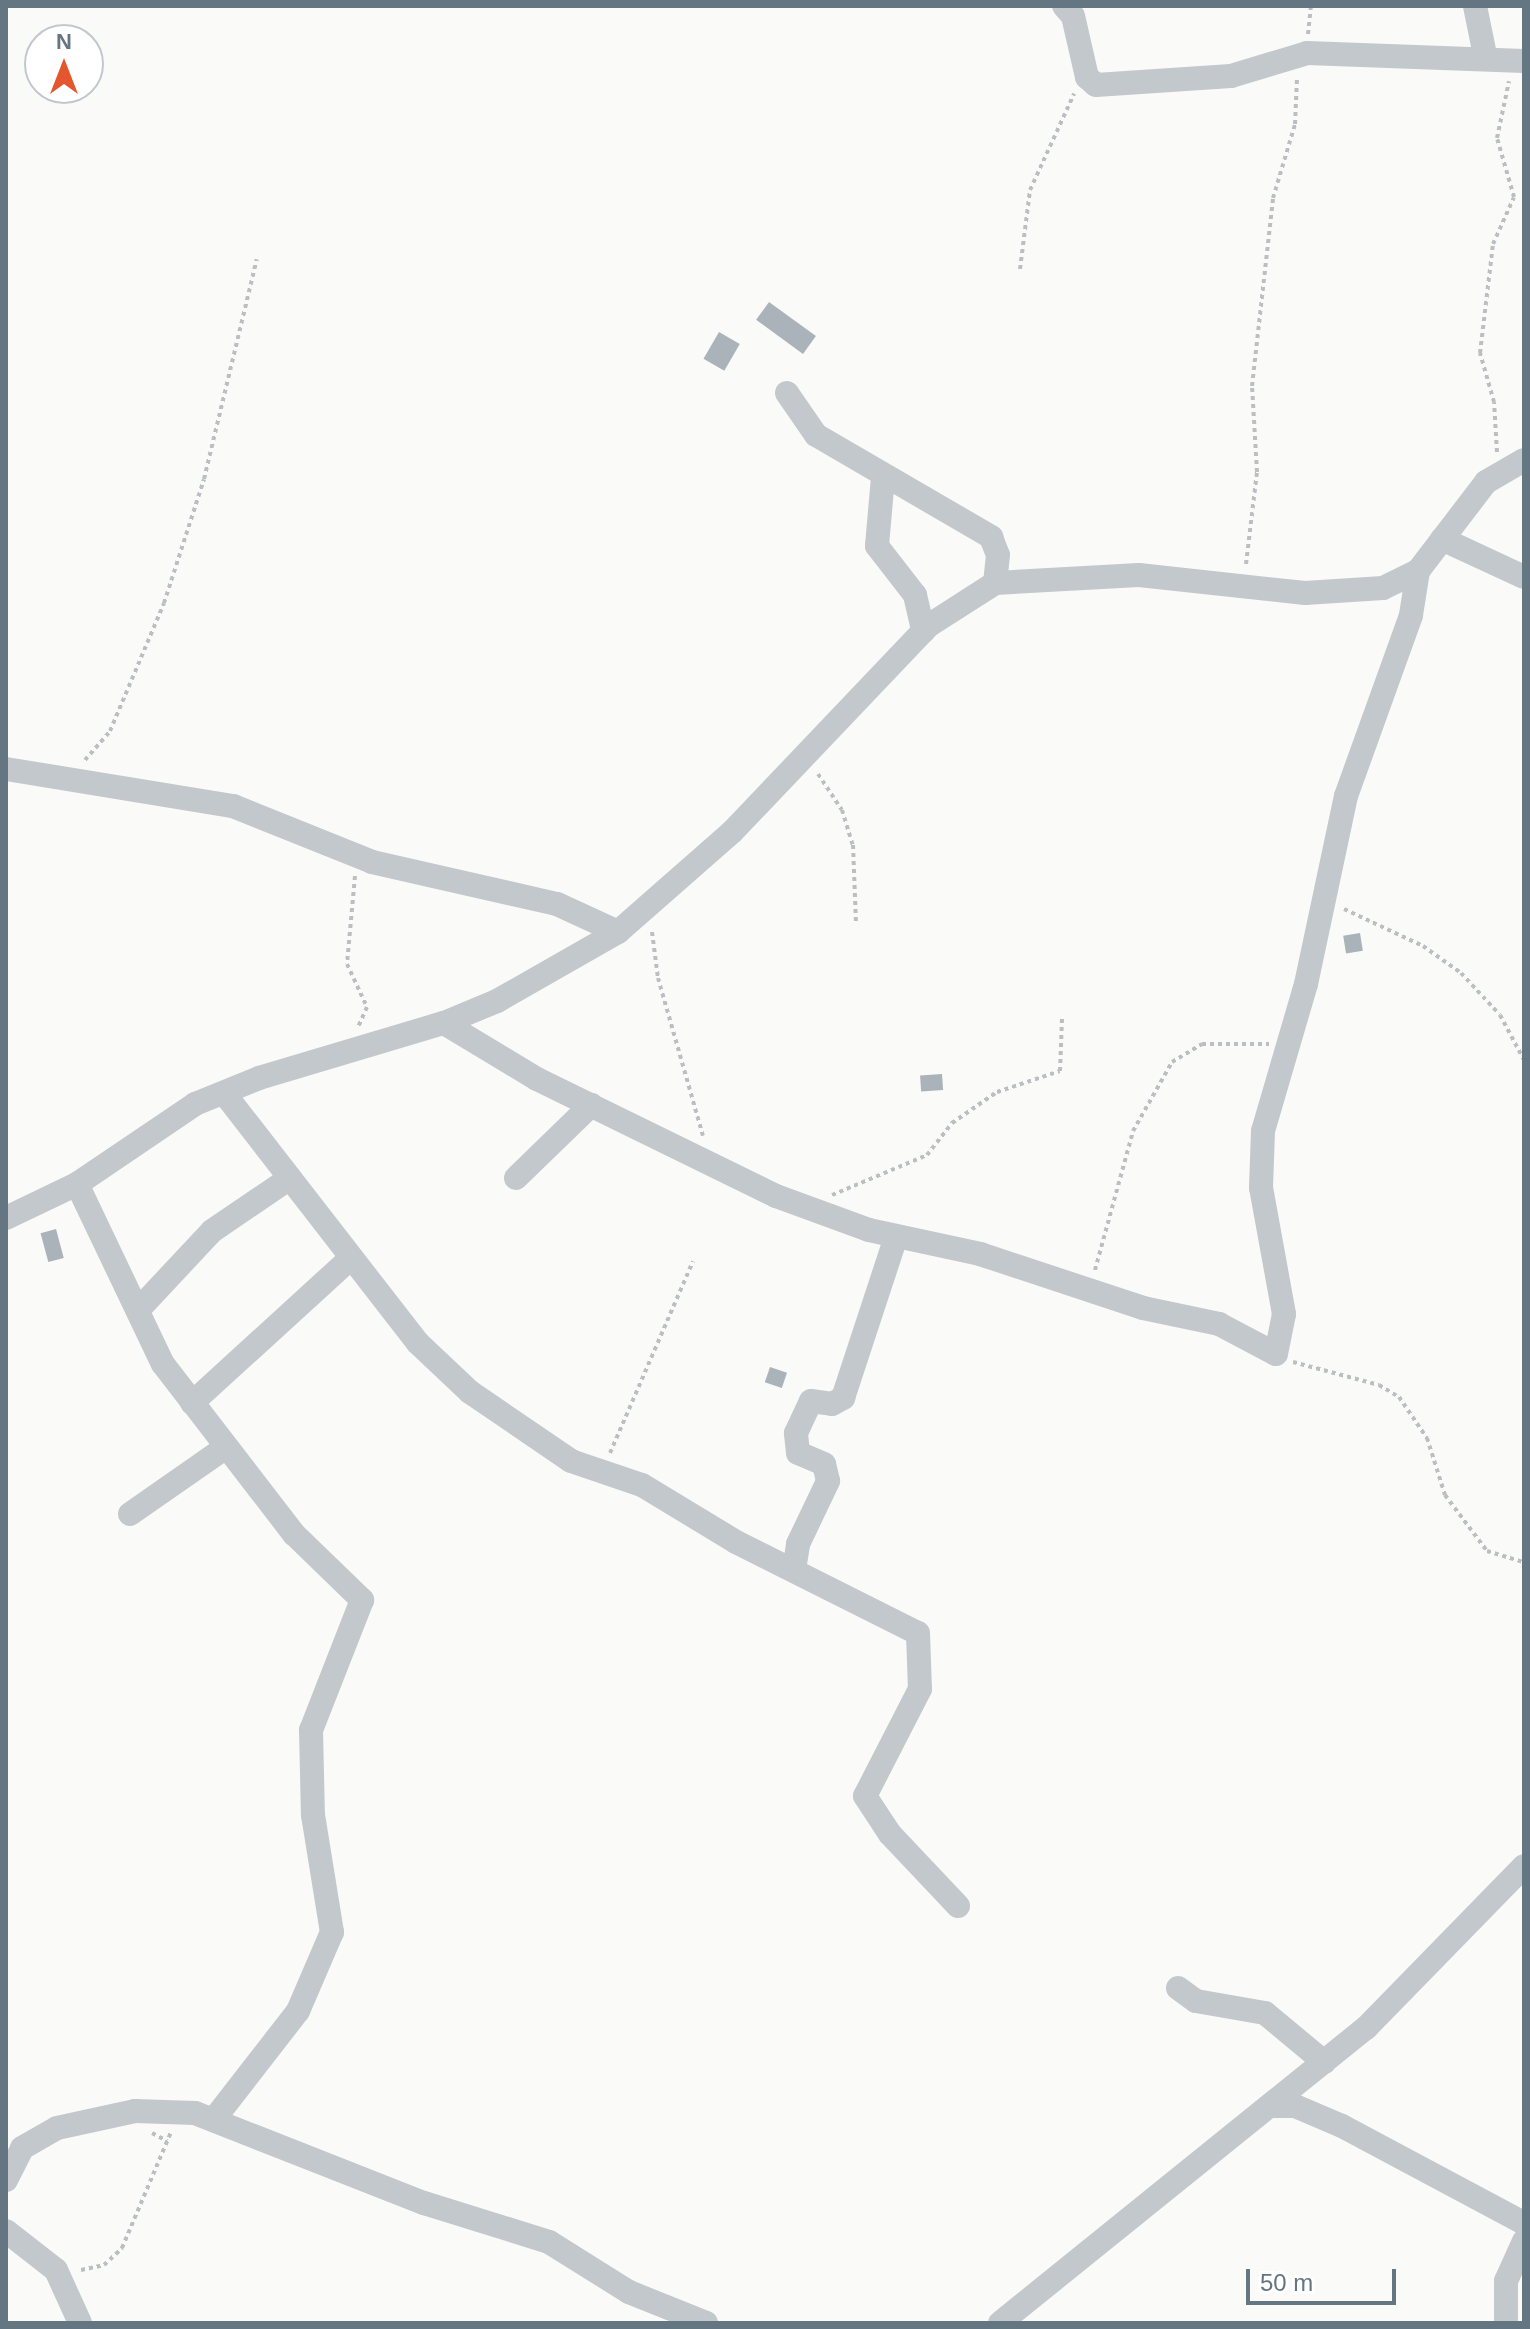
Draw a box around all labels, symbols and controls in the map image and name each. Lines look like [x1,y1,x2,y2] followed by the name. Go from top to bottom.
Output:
[24,24,104,104] north arrow
[56,29,72,54] text: N
[1250,2253,1400,2303] scale bar
[1260,2269,1313,2296] text: 50 m

